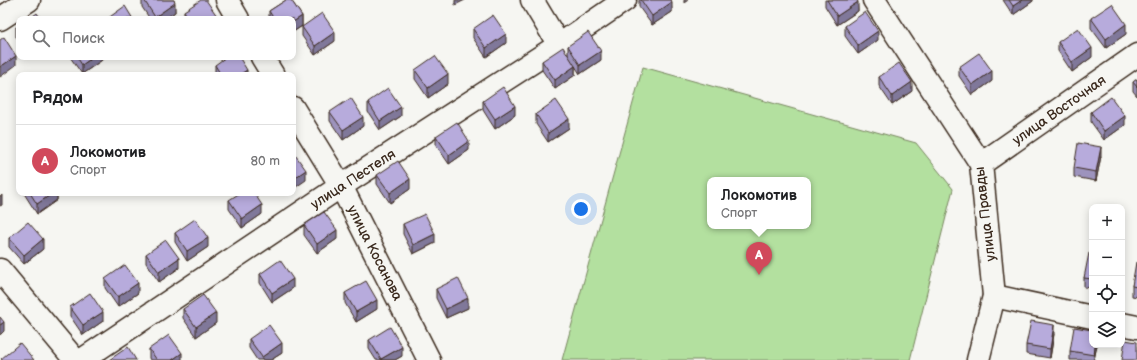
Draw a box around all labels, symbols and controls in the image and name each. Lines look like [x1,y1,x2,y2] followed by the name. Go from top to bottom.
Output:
[16,16,296,60] search box
[30,27,52,49] icon: search
[62,29,105,48] text: Поиск
[1009,71,1109,149] street label: улица Восточная
[32,88,83,108] text: Рядом
[70,143,146,162] text: Локомотив
[307,145,399,213] street label: улица Пестеля
[41,153,49,169] text: A
[251,153,280,169] text: 80 m
[70,162,106,178] text: Спорт
[971,166,999,262] street label: улица Правды
[707,177,811,229] popup
[721,186,797,205] text: Локомотив
[571,199,591,219] your location
[344,202,407,304] street label: улица Косанова
[1089,204,1125,348] map controls
[1089,204,1125,240] button: +
[721,205,757,221] text: Спорт
[1089,240,1125,276] button: −
[746,242,772,275] pin: A
[1089,276,1125,312] button: locate
[1089,312,1125,348] button: layers

